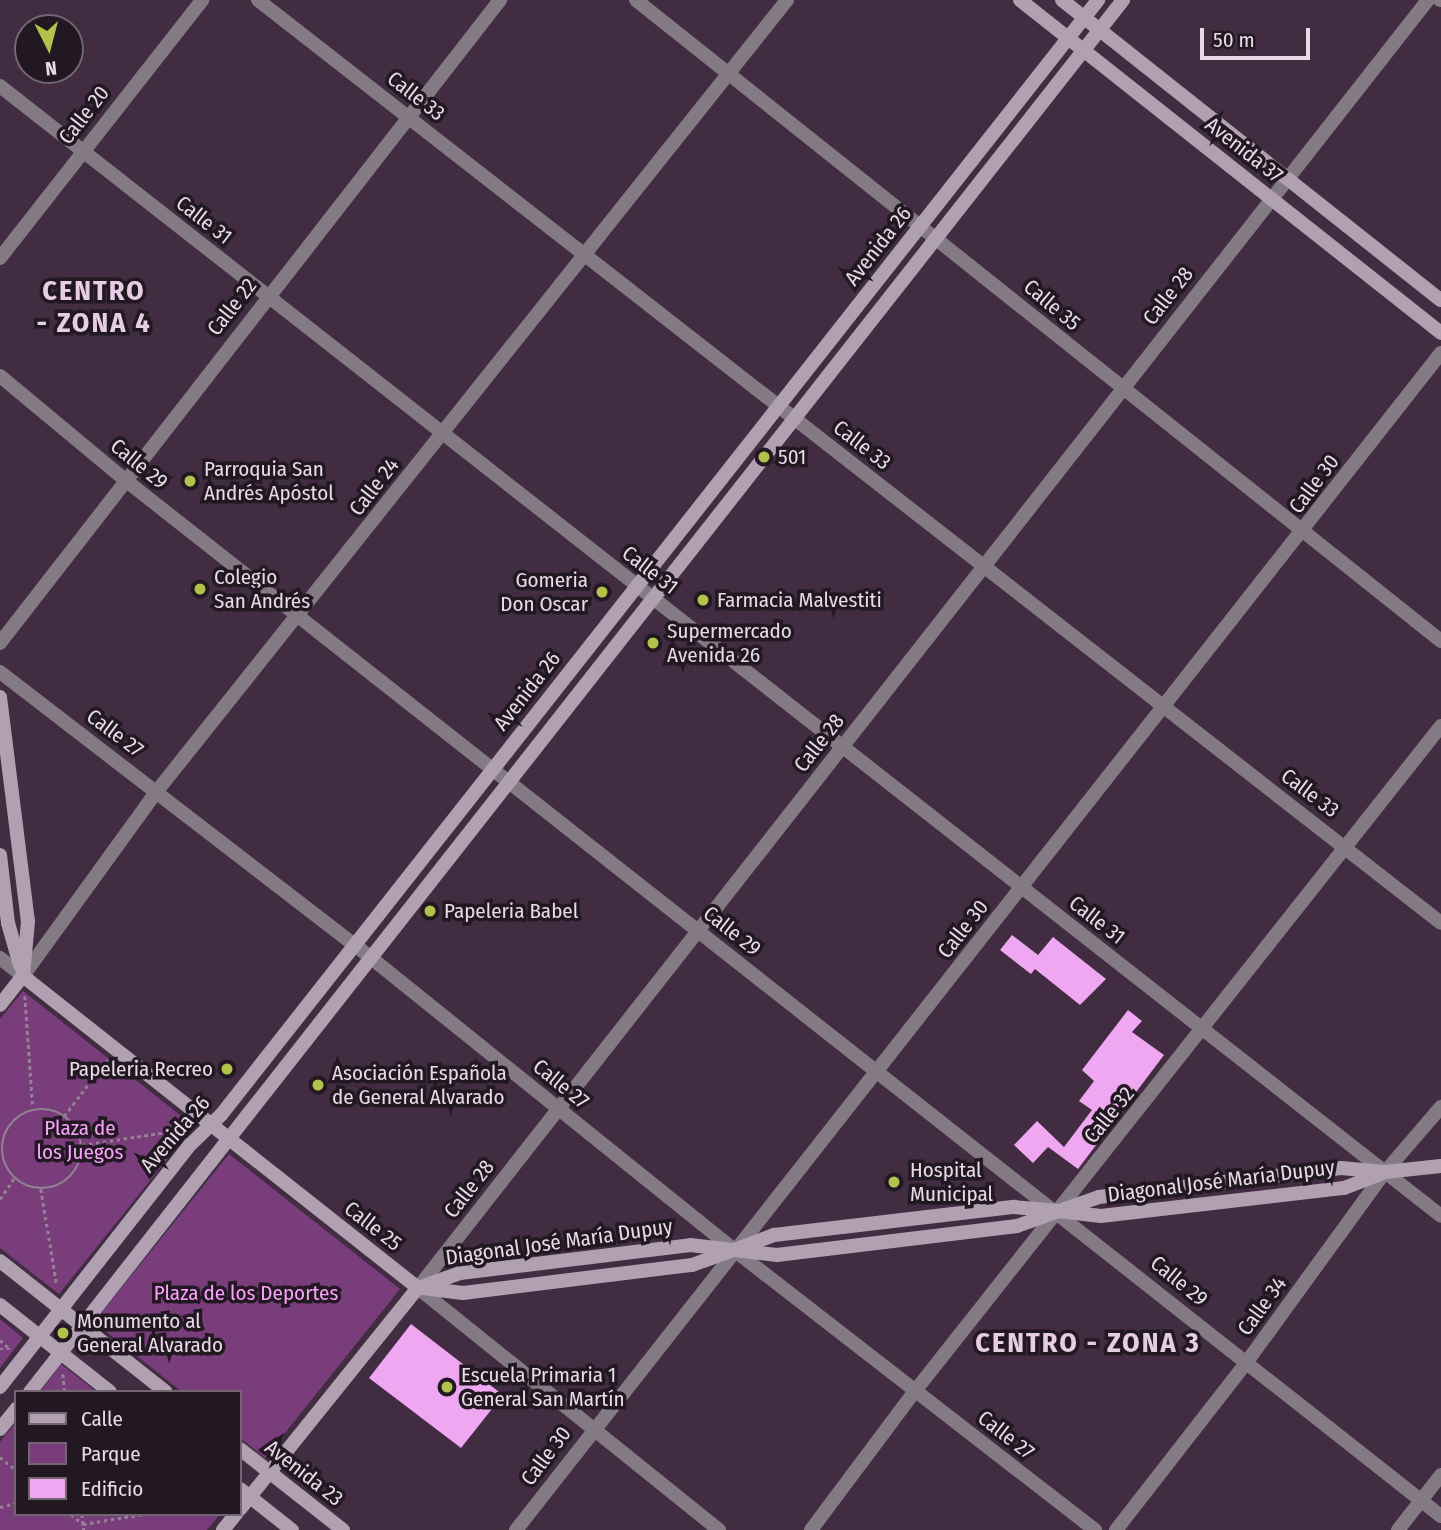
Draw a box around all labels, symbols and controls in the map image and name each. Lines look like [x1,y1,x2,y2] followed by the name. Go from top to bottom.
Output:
[14,14,84,84] north arrow
[1203,14,1313,58] scale bar
[1213,27,1255,53] text: 50 m
[44,56,58,80] text: N
[382,66,450,126] street label: Calle 33
[53,81,115,149] street label: Calle 20
[1200,112,1288,188] street label: Avenida 37
[171,190,237,250] street label: Calle 31
[839,202,917,290] street label: Avenida 26
[1138,262,1198,330] street label: Calle 28
[202,273,262,341] street label: Calle 22
[37,274,151,340] district label: CENTRO - ZONA 4
[1019,274,1085,336] street label: Calle 35
[828,415,896,475] street label: Calle 33
[105,433,173,495] street label: Calle 29
[778,444,806,470] place label: 501
[756,449,772,465] marker: 501
[1284,450,1344,518] street label: Calle 30
[344,453,404,521] street label: Calle 24
[204,456,334,506] place label: Parroquia San Andrés Apóstol
[182,473,198,489] marker: Parroquia San Andrés Apóstol
[617,540,683,600] street label: Calle 31
[214,564,310,614] place label: Colegio San Andrés
[500,567,588,617] place label: Gomeria Don Oscar
[192,581,208,597] marker: Colegio San Andrés
[594,584,610,600] marker: Gomeria Don Oscar
[717,587,882,613] place label: Farmacia Malvestiti
[695,592,711,608] marker: Farmacia Malvestiti
[667,618,792,668] place label: Supermercado Avenida 26
[645,635,661,651] marker: Supermercado Avenida 26
[488,647,566,735] street label: Avenida 26
[82,704,148,762] street label: Calle 27
[789,709,849,777] street label: Calle 28
[1276,763,1344,823] street label: Calle 33
[1064,890,1130,950] street label: Calle 31
[932,895,994,963] street label: Calle 30
[444,898,578,924] place label: Papeleria Babel
[698,901,766,961] street label: Calle 29
[422,903,438,919] marker: Papeleria Babel
[528,1054,594,1114] street label: Calle 27
[69,1056,213,1082] place label: Papeleria Recreo
[332,1060,507,1110] place label: Asociación Española de General Alvarado
[219,1061,235,1077] marker: Papeleria Recreo
[310,1077,326,1093] marker: Asociación Española de General Alvarado
[1079,1082,1139,1148] street label: Calle 32
[135,1091,215,1177] street label: Avenida 26
[36,1115,124,1165] park label: Plaza de los Juegos
[439,1155,499,1223] street label: Calle 28
[1106,1155,1336,1207] street label: Diagonal José María Dupuy
[910,1157,993,1207] place label: Hospital Municipal
[884,1172,904,1192] marker: Hospital Municipal
[339,1196,407,1256] street label: Calle 25
[444,1214,674,1270] street label: Diagonal José María Dupuy
[1145,1250,1213,1312] street label: Calle 29
[1232,1272,1292,1340] street label: Calle 34
[154,1280,338,1306] park label: Plaza de los Deportes
[77,1308,223,1358] place label: Monumento al General Alvarado
[55,1325,71,1341] marker: Monumento al General Alvarado
[977,1326,1199,1360] district label: CENTRO - ZONA 3
[461,1362,625,1412] place label: Escuela Primaria 1 General San Martín
[439,1379,455,1395] marker: Escuela Primaria 1 General San Martín
[14,1390,242,1516] legend
[973,1405,1039,1465] street label: Calle 27
[81,1406,123,1432] text: Calle
[516,1422,576,1490] street label: Calle 30
[260,1435,348,1511] street label: Avenida 23
[81,1441,141,1467] text: Parque
[81,1476,143,1502] text: Edificio

